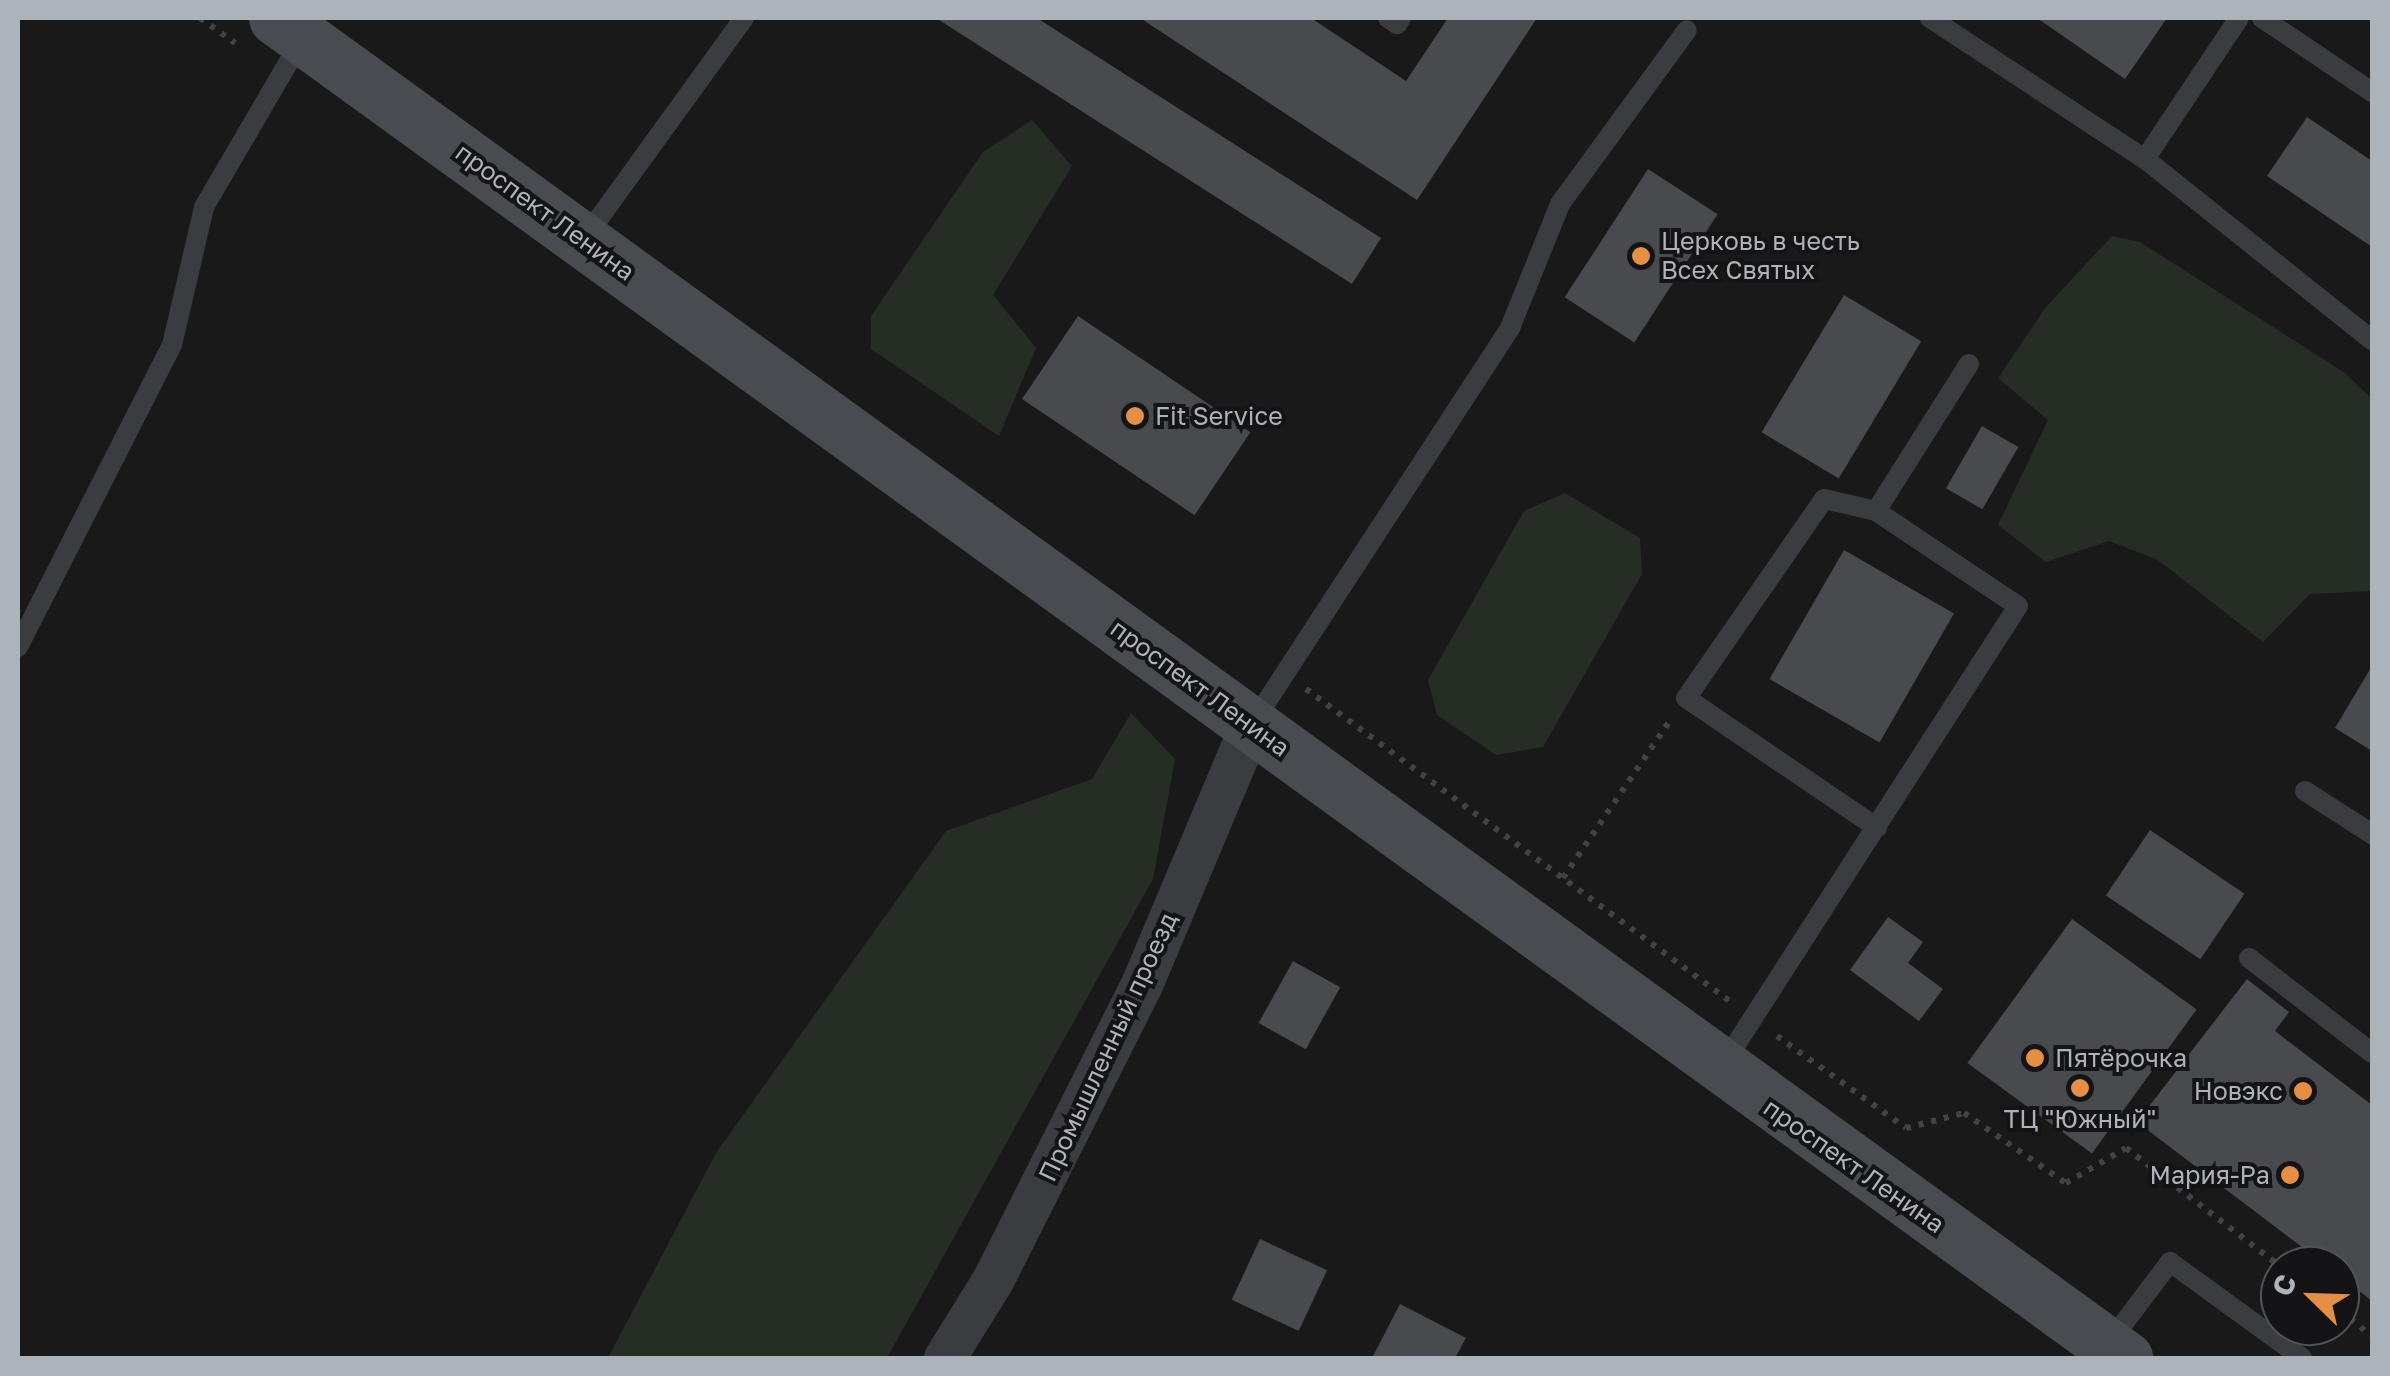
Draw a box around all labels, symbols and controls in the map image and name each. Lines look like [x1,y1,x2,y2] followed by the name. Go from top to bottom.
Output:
[450,137,640,287] street label: проспект Ленина
[1661,227,1860,286] place label: Церковь в честь Всех Святых
[1630,245,1652,267] marker: Церковь в честь Всех Святых
[1155,401,1283,431] place label: Fit Service
[1124,405,1146,427] marker: Fit Service
[1105,613,1295,763] street label: проспект Ленина
[1032,908,1184,1186] street label: Промышленный проезд
[2055,1043,2187,1073] place label: Пятёрочка
[2024,1047,2046,1069] marker: Пятёрочка
[2194,1076,2283,1106] place label: Новэкс
[2069,1077,2091,1099] marker: ТЦ "Южный"
[2292,1080,2314,1102] marker: Новэкс
[1758,1092,1950,1240] street label: проспект Ленина
[2004,1104,2156,1134] place label: ТЦ "Южный"
[2150,1160,2270,1190] place label: Мария-Ра
[2279,1164,2301,1186] marker: Мария-Ра
[2260,1246,2360,1346] north arrow
[2265,1269,2303,1300] text: С

